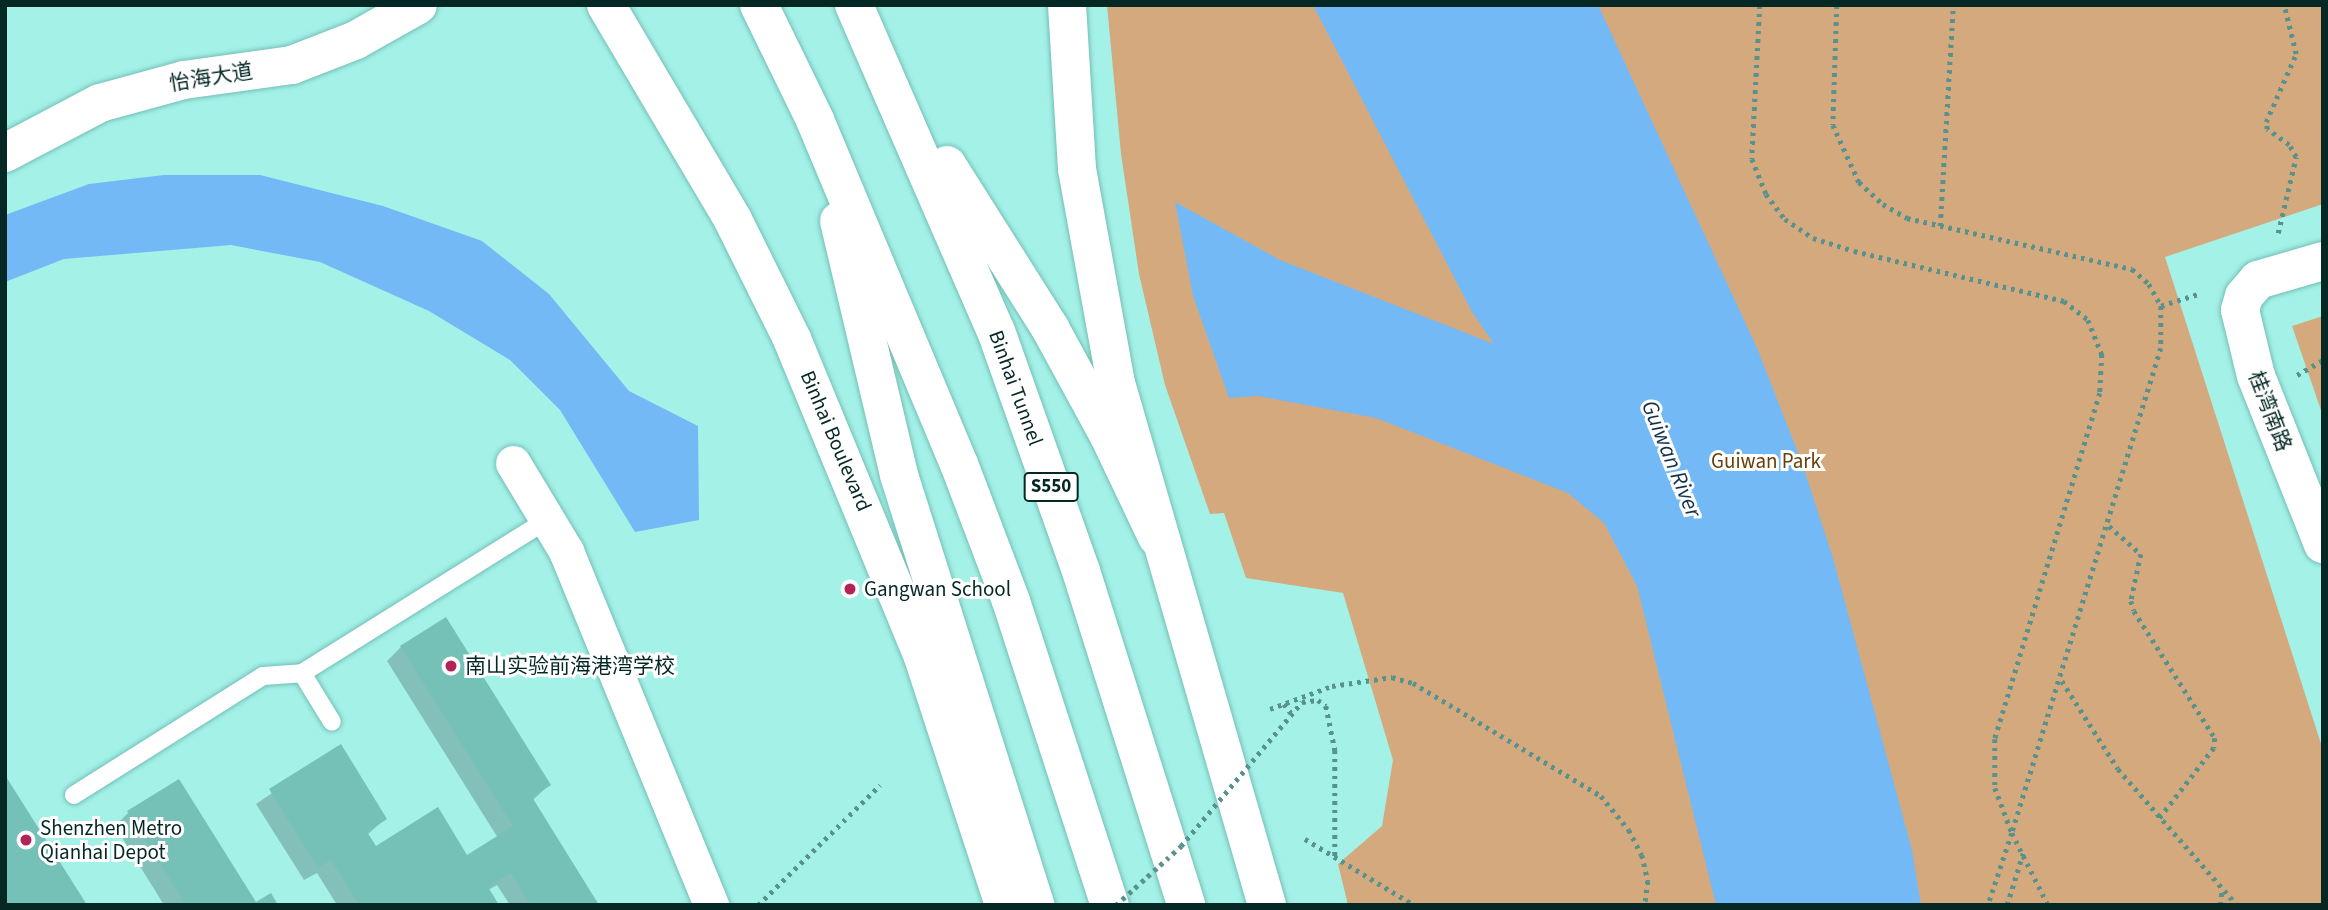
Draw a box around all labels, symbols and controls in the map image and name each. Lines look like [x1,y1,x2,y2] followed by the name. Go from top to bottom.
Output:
[168,58,254,96] street label: 怡海大道
[983,327,1049,449] street label: Binhai Tunnel
[795,367,877,515] street label: Binhai Boulevard
[2243,367,2297,455] street label: 桂湾南路
[1635,397,1707,521] water label: Guiwan River
[1711,448,1821,474] park label: Guiwan Park
[1023,472,1079,502] road number: S550
[864,576,1011,602] place label: Gangwan School
[842,581,858,597] marker: Gangwan School
[465,653,675,679] place label: 南山实验前海港湾学校
[443,658,459,674] marker: 南山实验前海港湾学校
[40,815,182,865] place label: Shenzhen Metro Qianhai Depot
[18,832,34,848] marker: Shenzhen Metro Qianhai Depot

